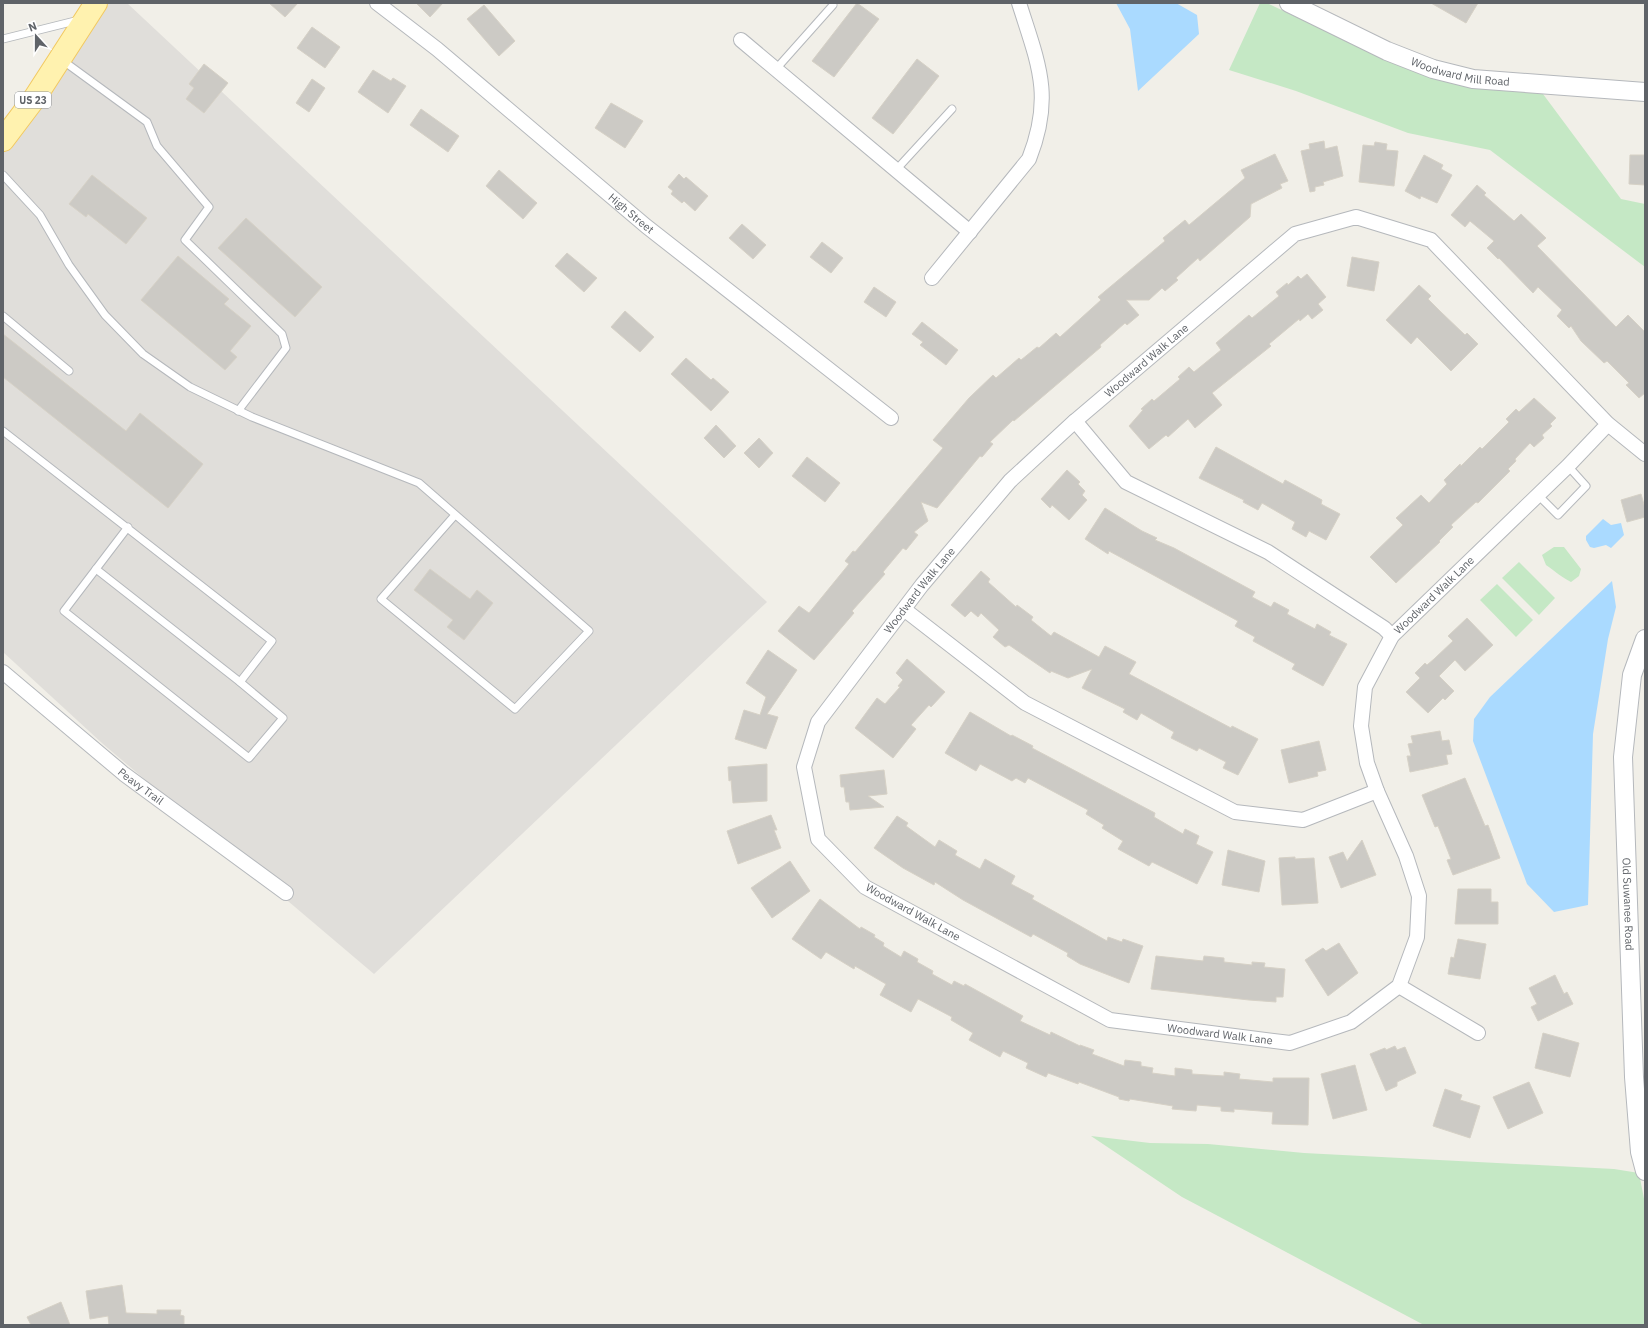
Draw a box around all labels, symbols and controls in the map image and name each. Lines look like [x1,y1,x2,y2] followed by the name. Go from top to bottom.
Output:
[16,16,56,56] north arrow
[26,19,39,35] text: N
[1409,54,1510,89] street label: Woodward Mill Road
[15,92,51,108] road number: US 23
[605,190,657,237] street label: High Street
[1101,321,1191,400] street label: Woodward Walk Lane
[881,544,958,636] street label: Woodward Walk Lane
[1391,553,1477,637] street label: Woodward Walk Lane
[115,765,166,808] street label: Peavy Trail
[1619,857,1637,951] street label: Old Suwanee Road
[863,880,963,944] street label: Woodward Walk Lane
[1166,1021,1274,1047] street label: Woodward Walk Lane

